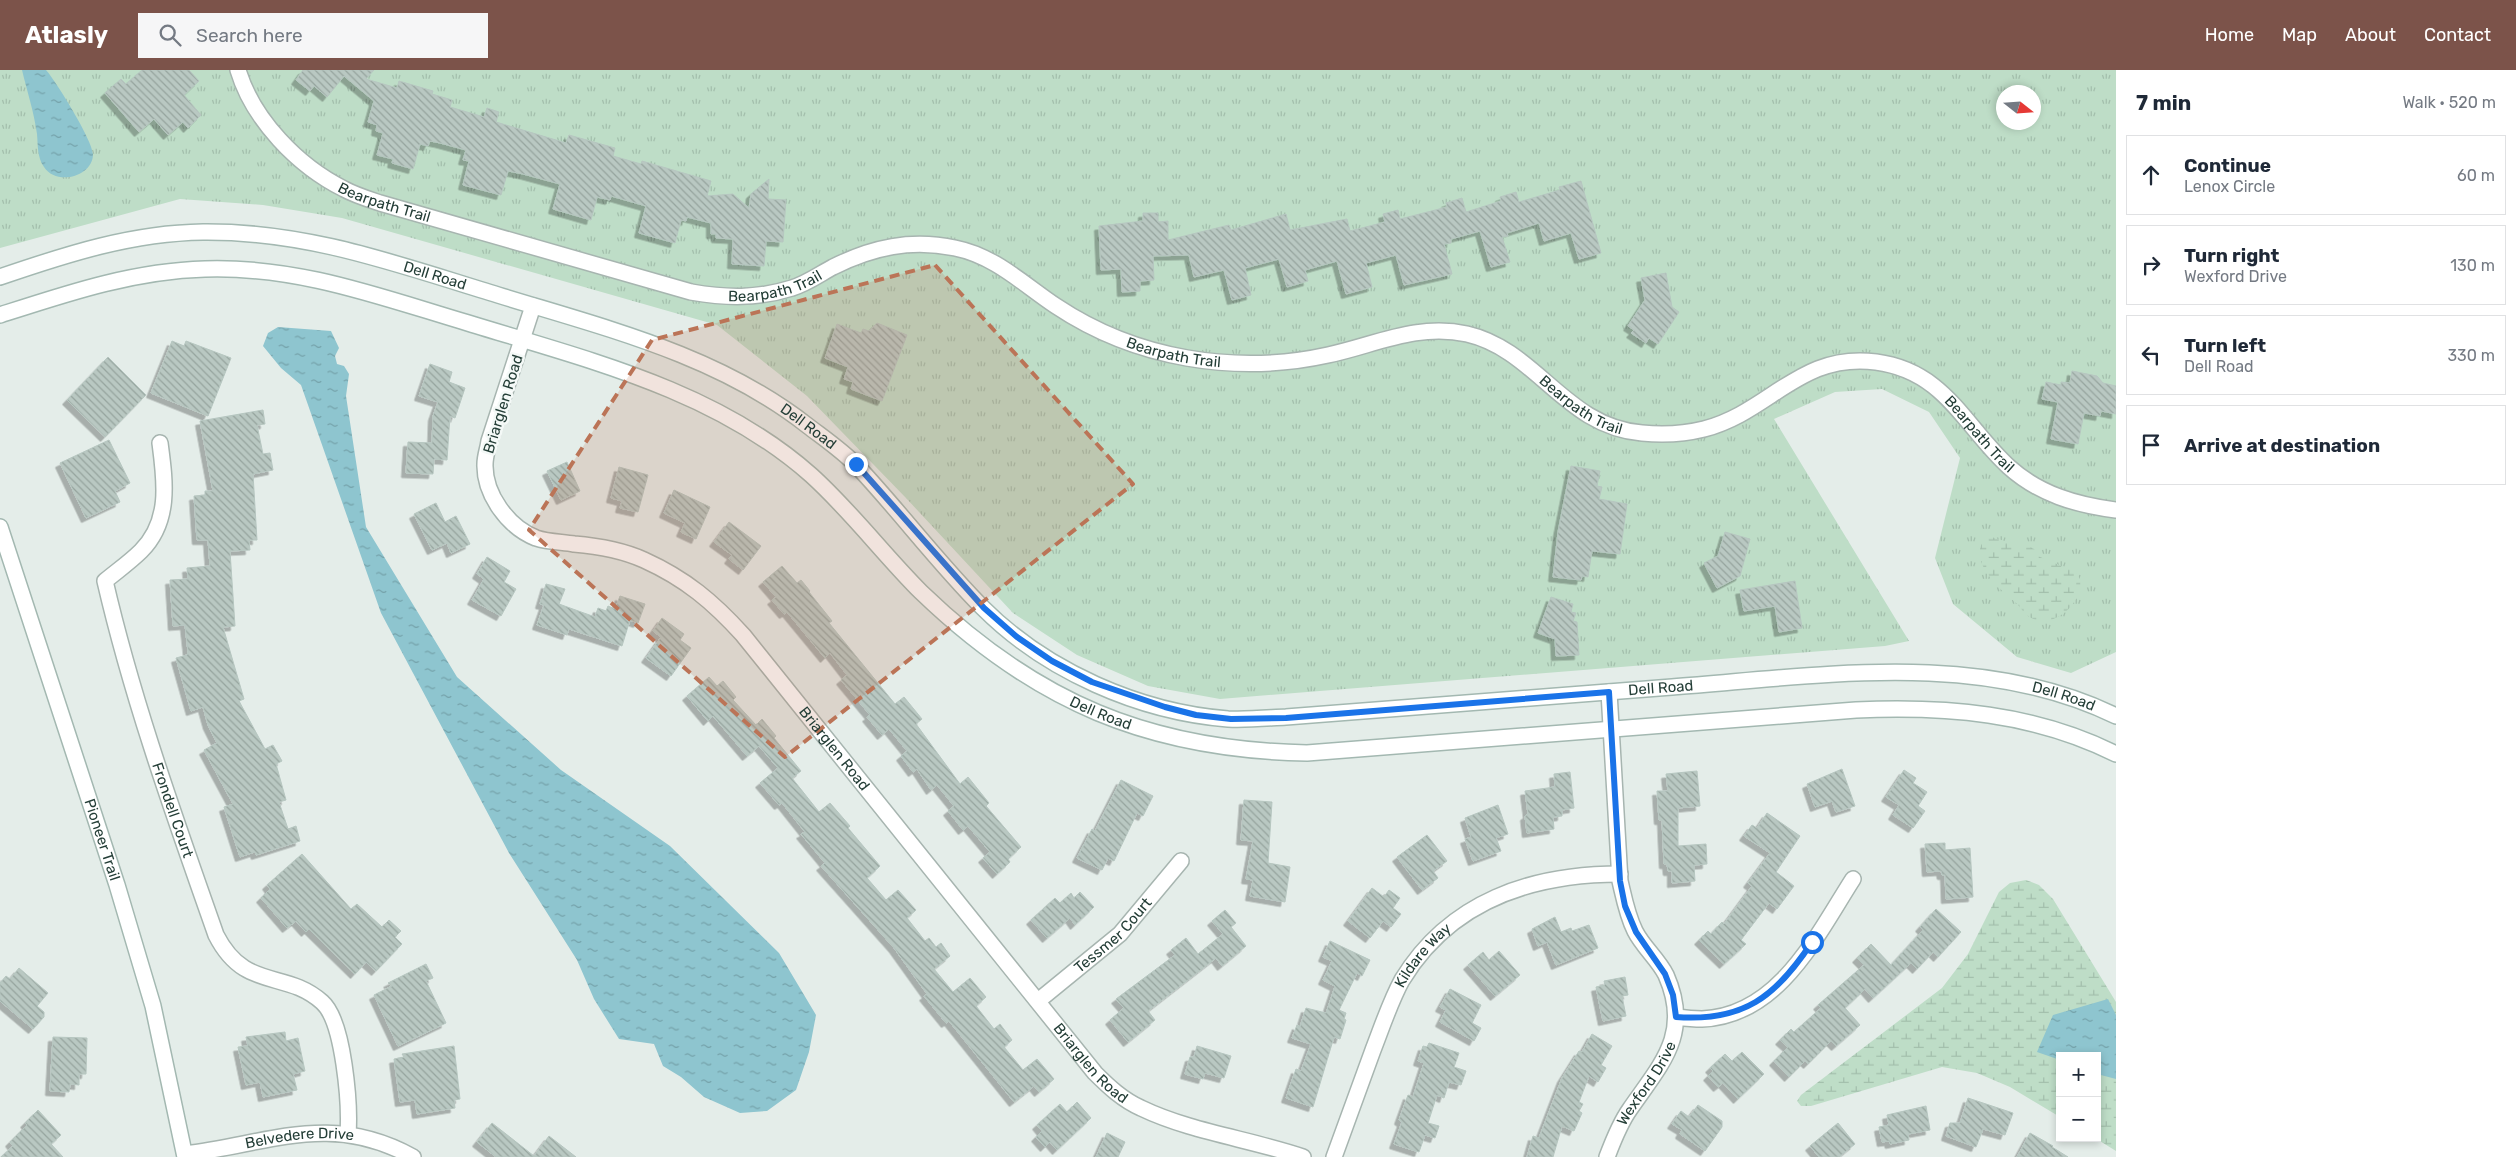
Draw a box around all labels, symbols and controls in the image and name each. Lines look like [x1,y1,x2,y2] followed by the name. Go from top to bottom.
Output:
[138,13,488,58] search box
[25,21,108,49] text: Atlasly
[156,21,184,49] icon: search
[196,24,303,47] text: Search here
[2205,24,2254,46] text: Home
[2282,24,2317,46] text: Map
[2345,24,2396,46] text: About
[2424,24,2491,46] text: Contact
[1996,85,2041,130] north arrow
[2136,90,2191,115] text: 7 min
[2402,93,2496,112] text: Walk · 520 m
[2184,154,2271,177] text: Continue
[2137,161,2165,189] icon: ahead
[2457,166,2495,185] text: 60 m
[2184,177,2275,196] text: Lenox Circle
[335,178,433,226] street label: Bearpath Trail
[2184,244,2279,267] text: Turn right
[2137,251,2165,279] icon: right
[2450,256,2495,275] text: 130 m
[401,257,469,294] street label: Dell Road
[728,266,825,305] street label: Bearpath Trail
[2184,267,2287,286] text: Wexford Drive
[1124,333,1222,371] street label: Bearpath Trail
[2184,334,2266,357] text: Turn left
[2137,341,2165,369] icon: left
[2447,346,2495,365] text: 330 m
[479,352,527,456] street label: Briarglen Road
[2184,357,2254,376] text: Dell Road
[1536,371,1624,438] street label: Bearpath Trail
[1941,392,2018,476] street label: Bearpath Trail
[777,400,840,453] street label: Dell Road
[2137,431,2165,459] icon: arrive
[2184,434,2380,457] text: Arrive at destination
[845,453,868,476] route end
[1627,676,1694,699] street label: Dell Road
[2030,678,2098,715] street label: Dell Road
[1067,692,1134,734] street label: Dell Road
[795,703,874,794] street label: Briarglen Road
[148,760,197,860] street label: Frondell Court
[80,796,124,883] street label: Pioneer Trail
[1071,894,1156,977] street label: Tessmer Court
[1391,919,1455,991] street label: Kildare Way
[1801,931,1824,954] route start
[1050,1020,1131,1107] street label: Briarglen Road
[1613,1039,1680,1128] street label: Wexford Drive
[2056,1052,2101,1142] map controls
[2056,1052,2101,1097] button: +
[2056,1097,2101,1142] button: −
[244,1124,355,1152] street label: Belvedere Drive

